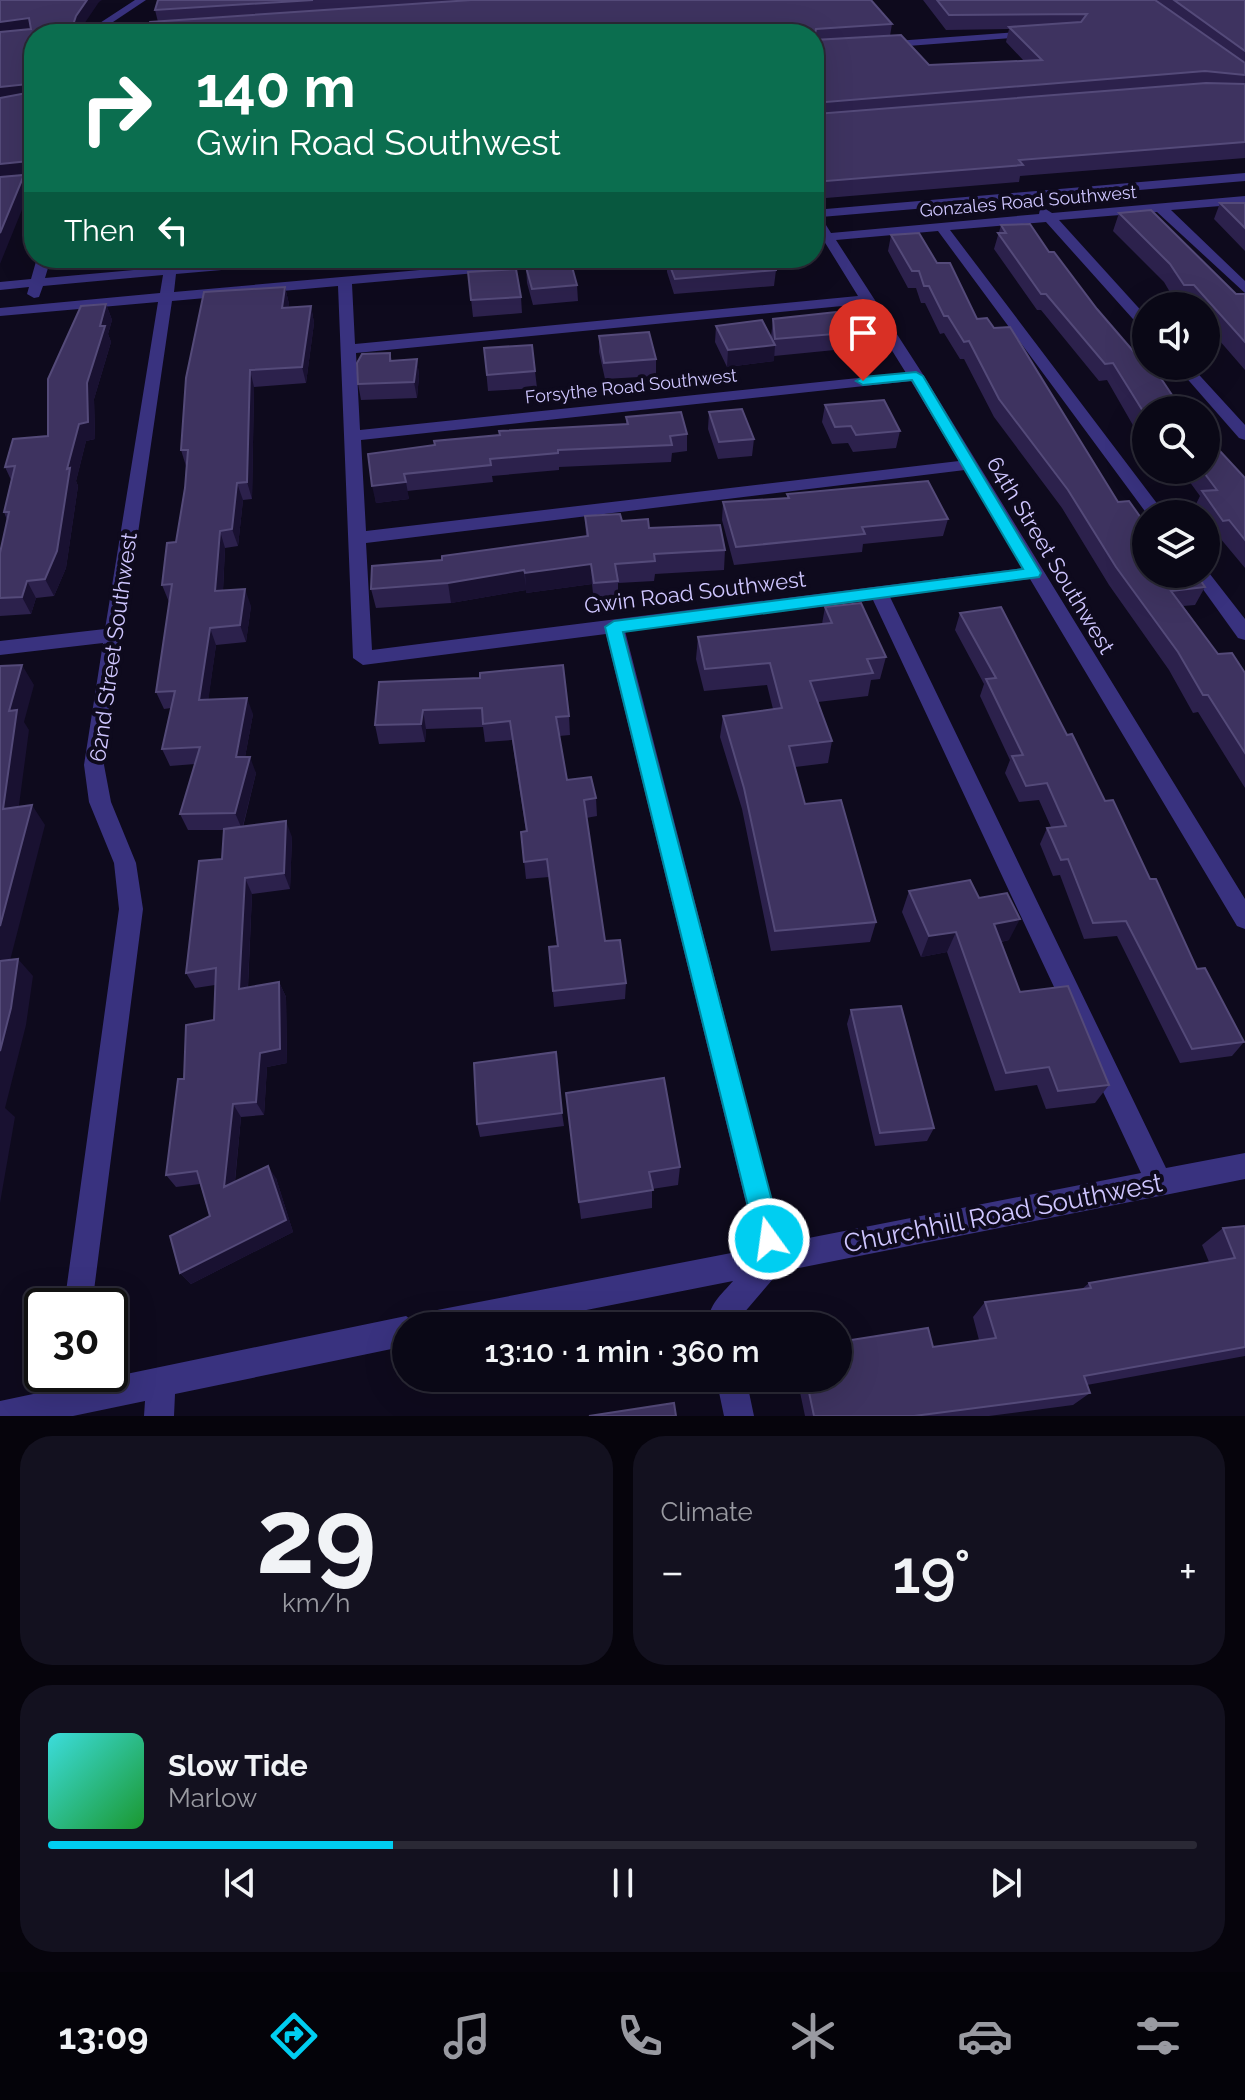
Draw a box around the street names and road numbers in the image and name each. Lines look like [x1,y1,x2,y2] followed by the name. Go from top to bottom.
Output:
[919,181,1137,221] street label: Gonzales Road Southwest
[524,364,738,408] street label: Forsythe Road Southwest
[982,452,1121,659] street label: 64th Street Southwest
[84,530,142,763] street label: 62nd Street Southwest
[583,565,808,618] street label: Gwin Road Southwest
[841,1167,1165,1259] street label: Churchhill Road Southwest

